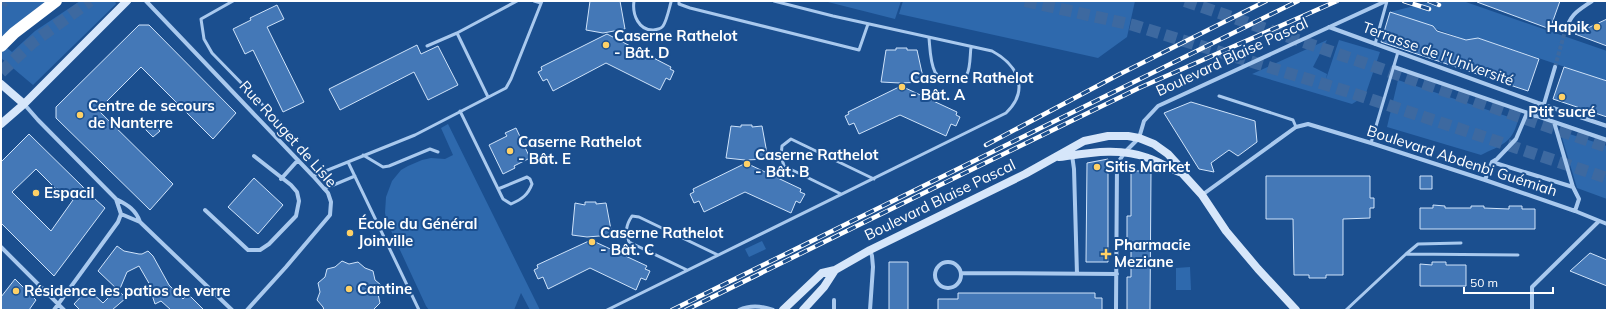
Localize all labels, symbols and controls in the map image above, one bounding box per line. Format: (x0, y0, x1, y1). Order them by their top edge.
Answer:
street label: Boulevard Blaise Pascal (1153, 13, 1311, 100)
street label: Terrasse de l'Université (1360, 17, 1517, 90)
place label: Hapik (1547, 17, 1590, 36)
marker: Hapik (1592, 22, 1602, 32)
place label: Caserne Rathelot - Bât. D (614, 26, 738, 62)
marker: Caserne Rathelot - Bât. D (601, 40, 611, 50)
place label: Caserne Rathelot - Bât. A (910, 68, 1034, 104)
street label: Rue Rouget de Lisle (236, 76, 341, 191)
marker: Caserne Rathelot - Bât. A (897, 82, 907, 92)
marker: Ptit sucré (1557, 92, 1567, 102)
place label: Centre de secours de Nanterre (88, 96, 215, 132)
place label: Ptit sucré (1528, 102, 1596, 121)
marker: Centre de secours de Nanterre (75, 110, 85, 120)
street label: Boulevard Abdenbi Guémiah (1365, 121, 1560, 200)
place label: Caserne Rathelot - Bât. E (518, 132, 642, 168)
place label: Caserne Rathelot - Bât. B (755, 145, 879, 181)
marker: Caserne Rathelot - Bât. E (505, 146, 515, 156)
street label: Boulevard Blaise Pascal (861, 155, 1018, 244)
place label: Sitis Market (1105, 157, 1190, 176)
marker: Caserne Rathelot - Bât. B (742, 159, 752, 169)
marker: Sitis Market (1092, 162, 1102, 172)
place label: Espacil (44, 183, 94, 202)
marker: Espacil (31, 188, 41, 198)
place label: École du Général Joinville (358, 214, 477, 250)
place label: Caserne Rathelot - Bât. C (600, 223, 724, 259)
marker: École du Général Joinville (345, 228, 355, 238)
place label: Pharmacie Meziane (1114, 235, 1191, 271)
marker: Caserne Rathelot - Bât. C (587, 237, 597, 247)
marker: Pharmacie Meziane (1101, 249, 1111, 259)
scale bar (1464, 269, 1553, 295)
text: 50 m (1470, 275, 1498, 290)
place label: Cantine (357, 279, 412, 298)
place label: Résidence les patios de verre (24, 281, 231, 300)
marker: Cantine (344, 284, 354, 294)
marker: Résidence les patios de verre (11, 286, 21, 296)

